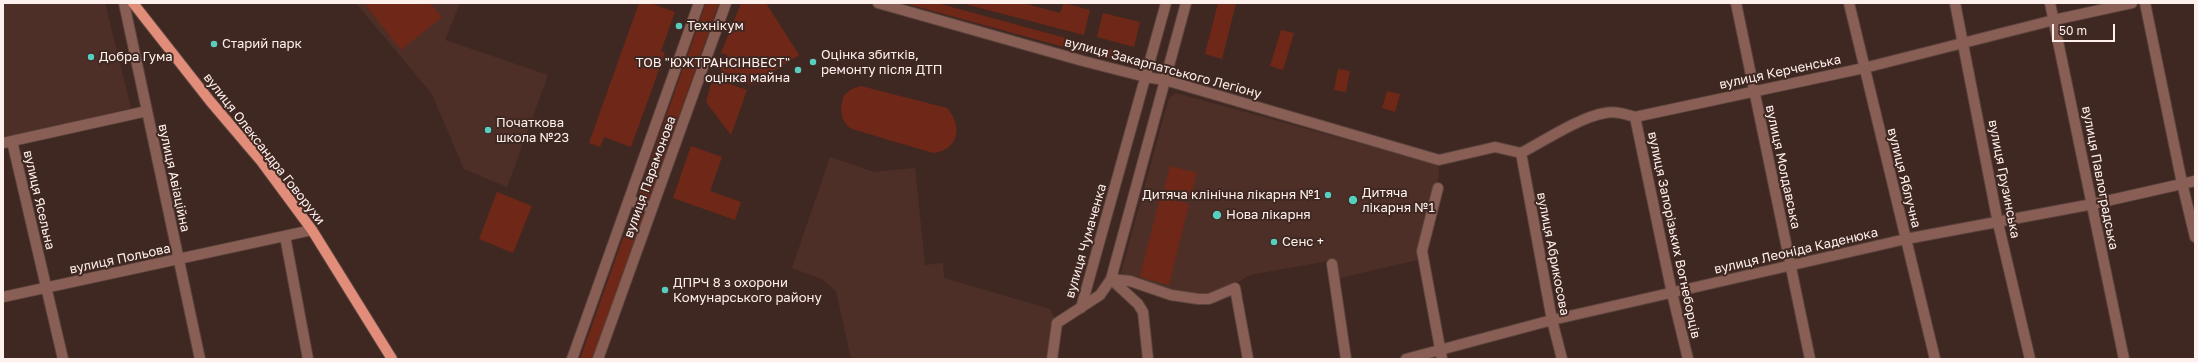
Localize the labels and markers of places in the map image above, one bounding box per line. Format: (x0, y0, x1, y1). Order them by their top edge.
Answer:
place label: Технікум (687, 18, 744, 34)
marker: Технікум (674, 21, 684, 31)
place label: Старий парк (222, 36, 302, 52)
marker: Старий парк (209, 39, 219, 49)
place label: Оцінка збитків, ремонту після ДТП (821, 47, 942, 78)
place label: Добра Гума (99, 49, 173, 65)
marker: Добра Гума (86, 52, 96, 62)
place label: ТОВ "ЮЖТРАНСІНВЕСТ" оцінка майна (635, 55, 790, 86)
marker: Оцінка збитків, ремонту після ДТП (808, 57, 818, 67)
marker: ТОВ "ЮЖТРАНСІНВЕСТ" оцінка майна (793, 65, 803, 75)
place label: Початкова школа №23 (496, 115, 569, 146)
marker: Початкова школа №23 (483, 125, 493, 135)
place label: Дитяча лікарня №1 (1362, 185, 1435, 216)
place label: Дитяча клінічна лікарня №1 (1142, 187, 1320, 203)
marker: Дитяча клінічна лікарня №1 (1323, 190, 1333, 200)
marker: Дитяча лікарня №1 (1347, 194, 1359, 206)
place label: Нова лікарня (1226, 207, 1311, 223)
marker: Нова лікарня (1211, 209, 1223, 221)
place label: Сенс + (1282, 234, 1324, 250)
marker: Сенс + (1269, 237, 1279, 247)
place label: ДПРЧ 8 з охорони Комунарського району (673, 275, 822, 306)
marker: ДПРЧ 8 з охорони Комунарського району (660, 285, 670, 295)

